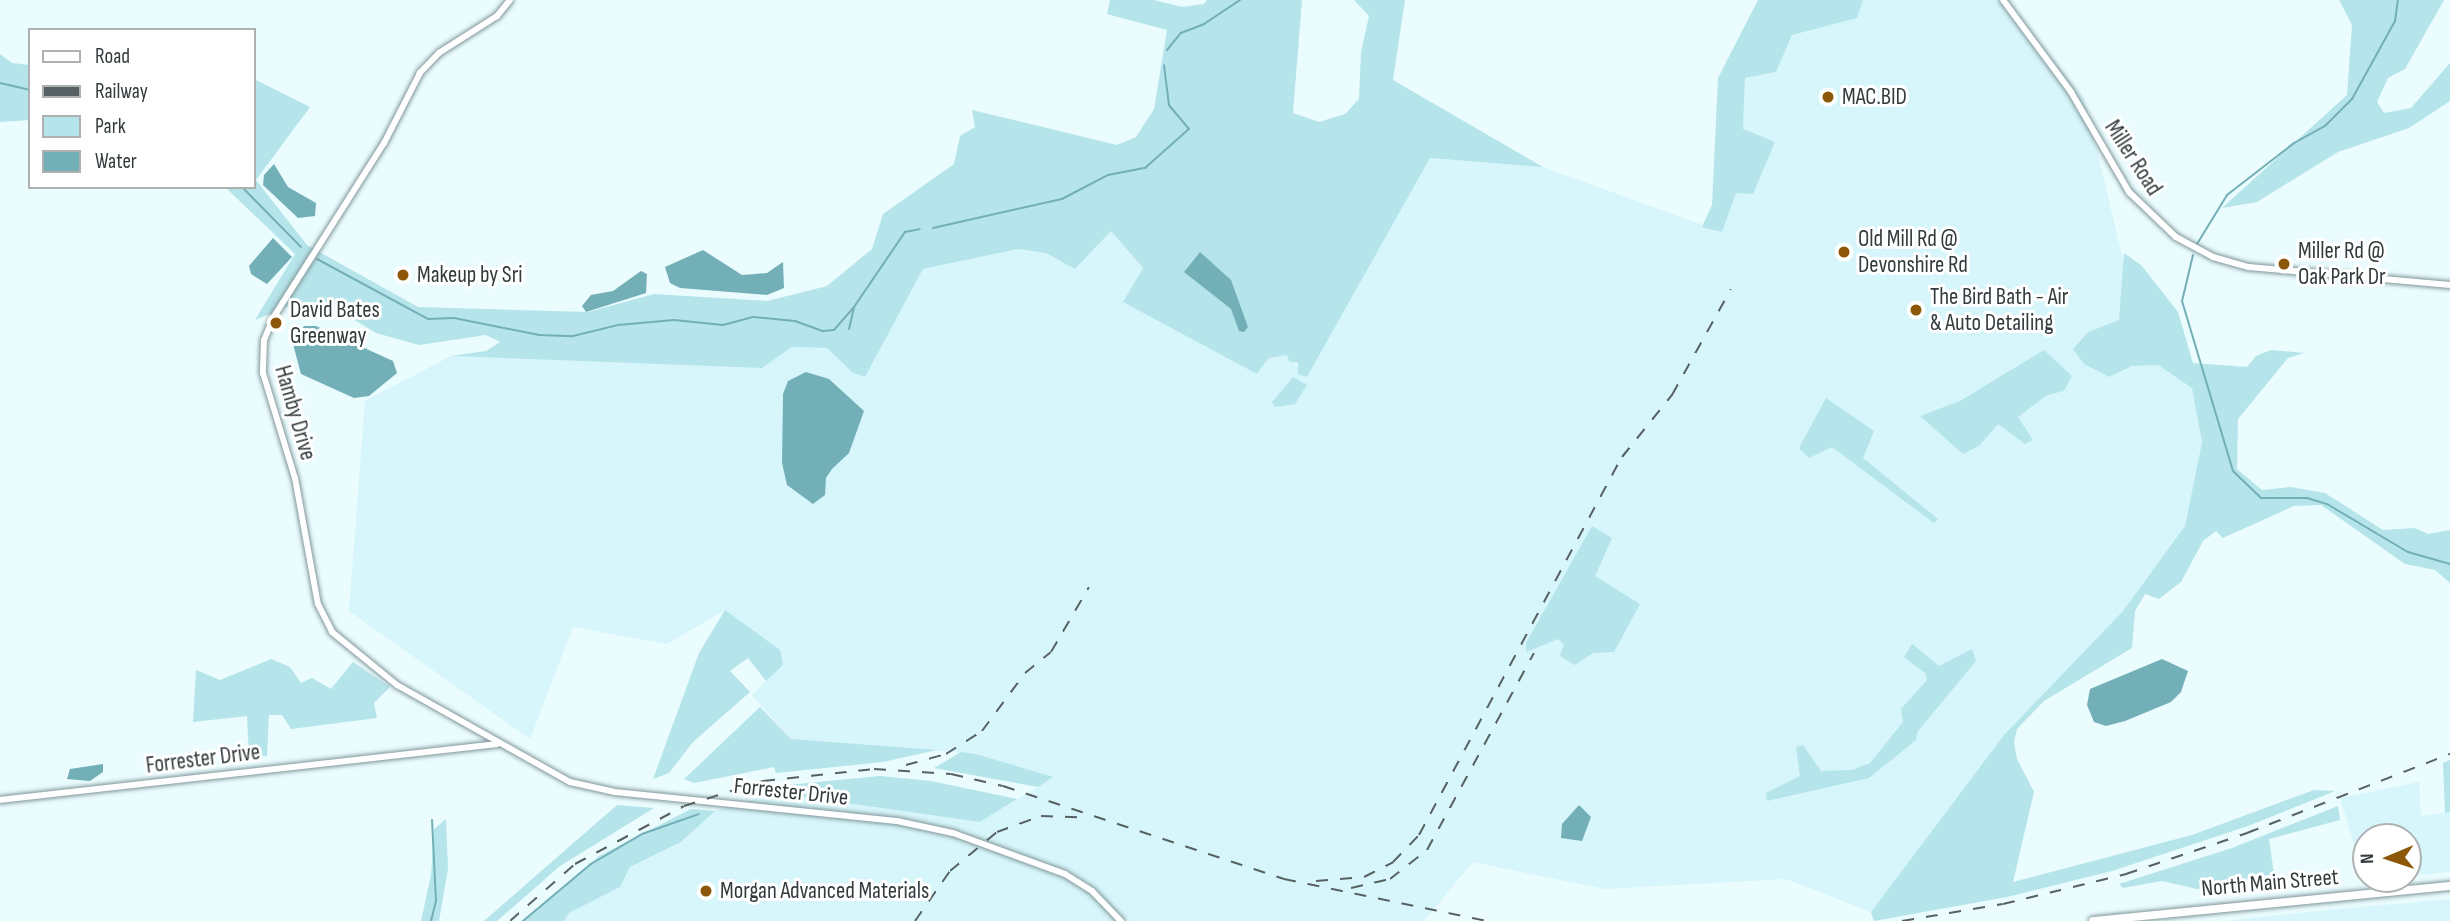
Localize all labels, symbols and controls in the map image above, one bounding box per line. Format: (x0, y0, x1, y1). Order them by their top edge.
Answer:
legend (28, 28, 256, 189)
text: Road (95, 44, 130, 69)
text: Railway (95, 79, 148, 104)
place label: MAC.BID (1842, 83, 1907, 111)
marker: MAC.BID (1820, 89, 1836, 105)
text: Park (95, 114, 126, 139)
street label: Miller Road (2098, 115, 2168, 201)
text: Water (95, 149, 137, 174)
place label: Old Mill Rd @ Devonshire Rd (1858, 225, 1968, 279)
place label: Miller Rd @ Oak Park Dr (2298, 237, 2386, 291)
marker: Old Mill Rd @ Devonshire Rd (1836, 244, 1852, 260)
marker: Miller Rd @ Oak Park Dr (2276, 256, 2292, 272)
place label: Makeup by Sri (417, 261, 523, 289)
marker: Makeup by Sri (395, 267, 411, 283)
place label: The Bird Bath - Air & Auto Detailing (1930, 283, 2068, 337)
place label: David Bates Greenway (290, 296, 380, 350)
marker: The Bird Bath - Air & Auto Detailing (1908, 302, 1924, 318)
marker: David Bates Greenway (268, 315, 284, 331)
street label: Hamby Drive (268, 362, 322, 464)
street label: Forrester Drive (144, 738, 262, 780)
street label: Forrester Drive (732, 772, 850, 812)
north arrow (2352, 823, 2422, 893)
text: N (2356, 853, 2379, 864)
street label: North Main Street (2200, 863, 2340, 903)
place label: Morgan Advanced Materials (720, 877, 929, 905)
marker: Morgan Advanced Materials (698, 883, 714, 899)

